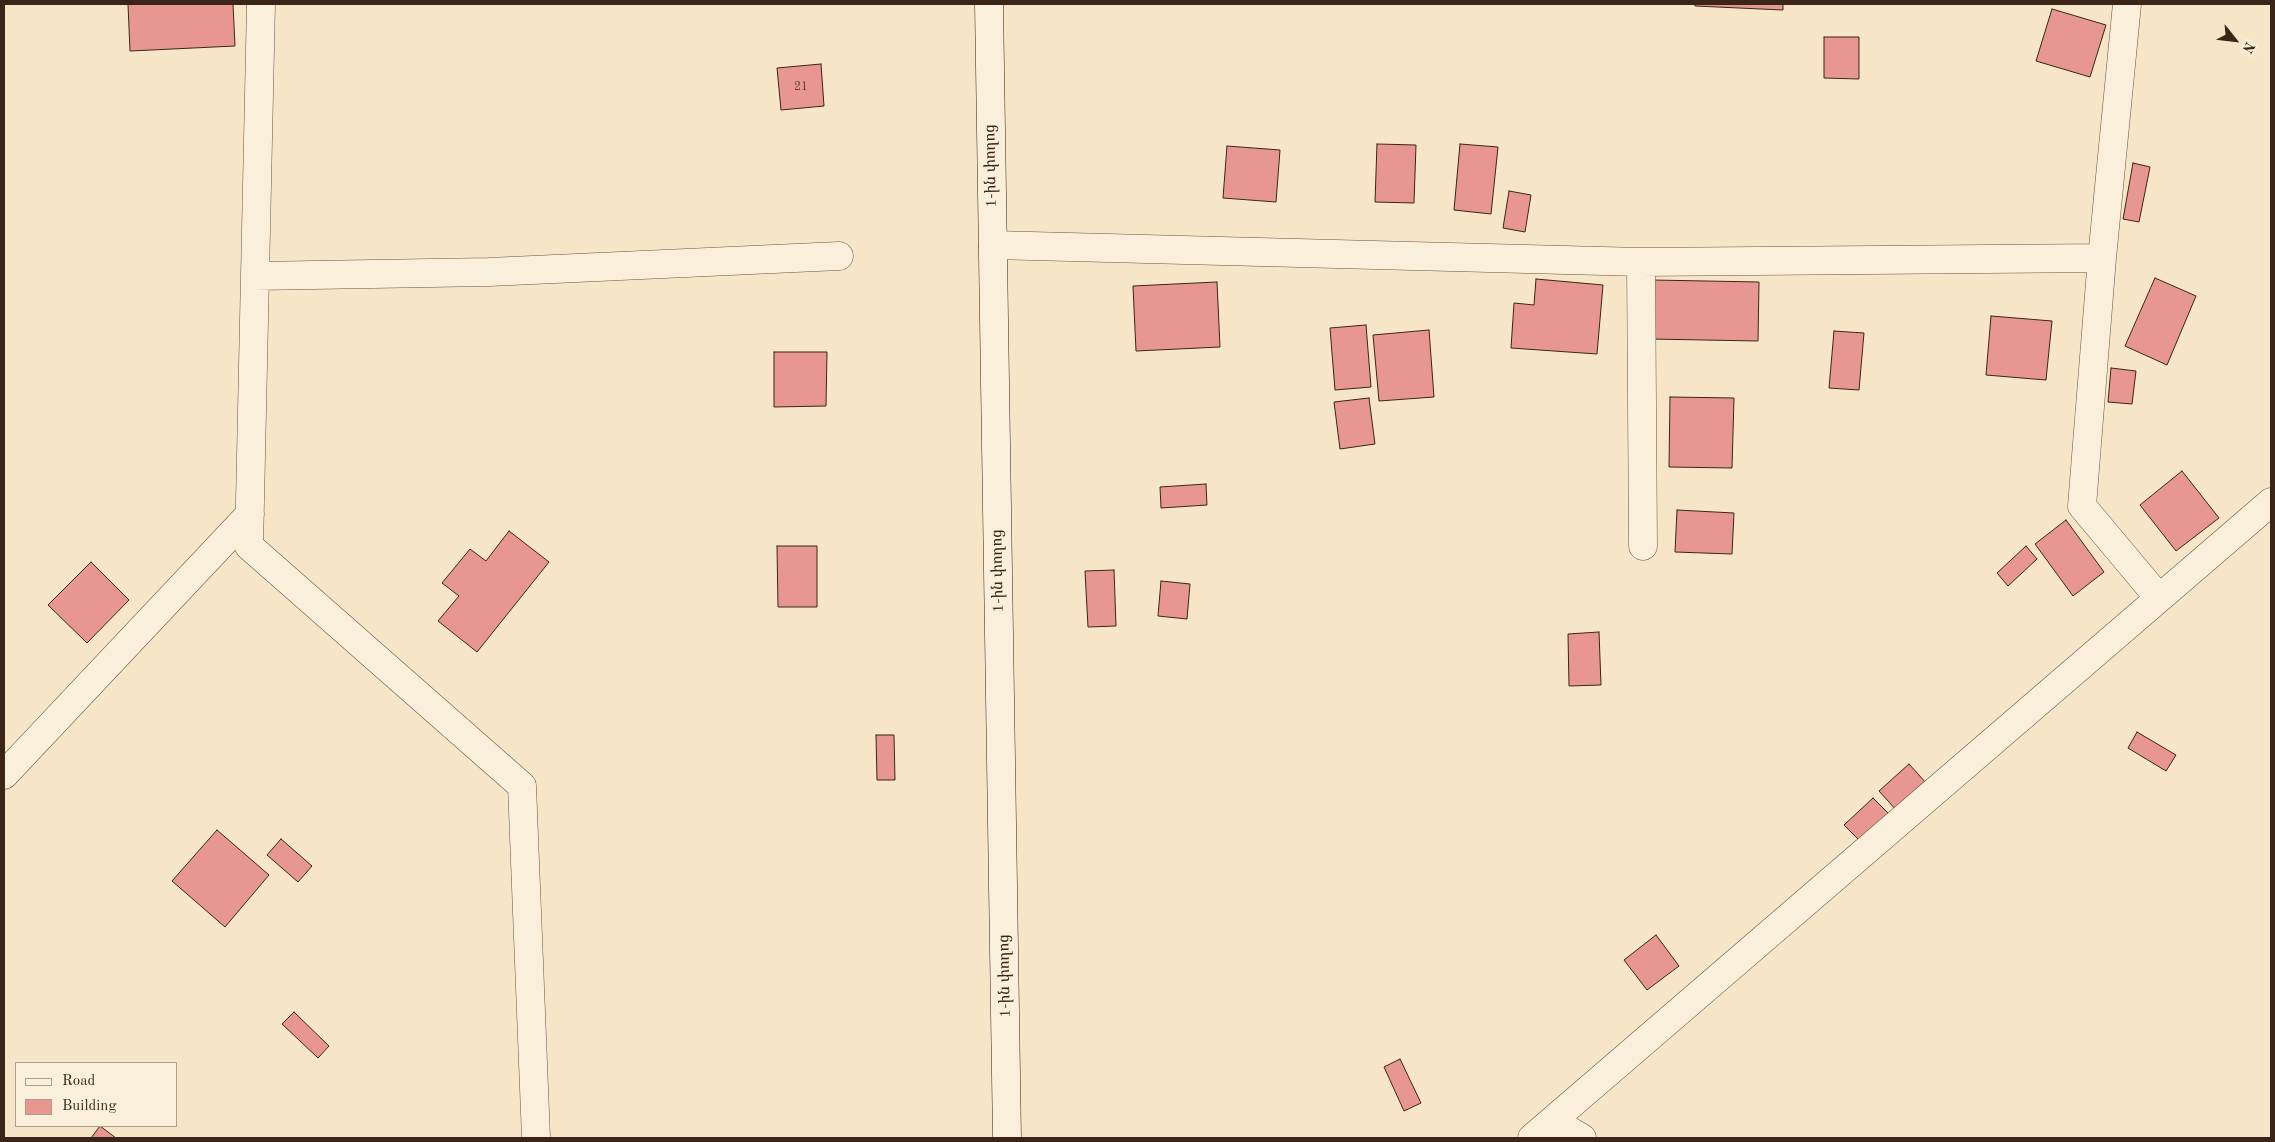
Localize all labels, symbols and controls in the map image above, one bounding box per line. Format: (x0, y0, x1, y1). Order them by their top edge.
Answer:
north arrow (2210, 15, 2260, 65)
text: N (2239, 39, 2257, 55)
house number: 21 (794, 80, 808, 94)
street label: 1-ին փողոց (981, 124, 1001, 208)
street label: 1-ին փողոց (988, 529, 1008, 613)
street label: 1-ին փողոց (995, 934, 1015, 1018)
legend (15, 1062, 178, 1127)
text: Road (62, 1074, 95, 1089)
text: Building (62, 1099, 117, 1114)

